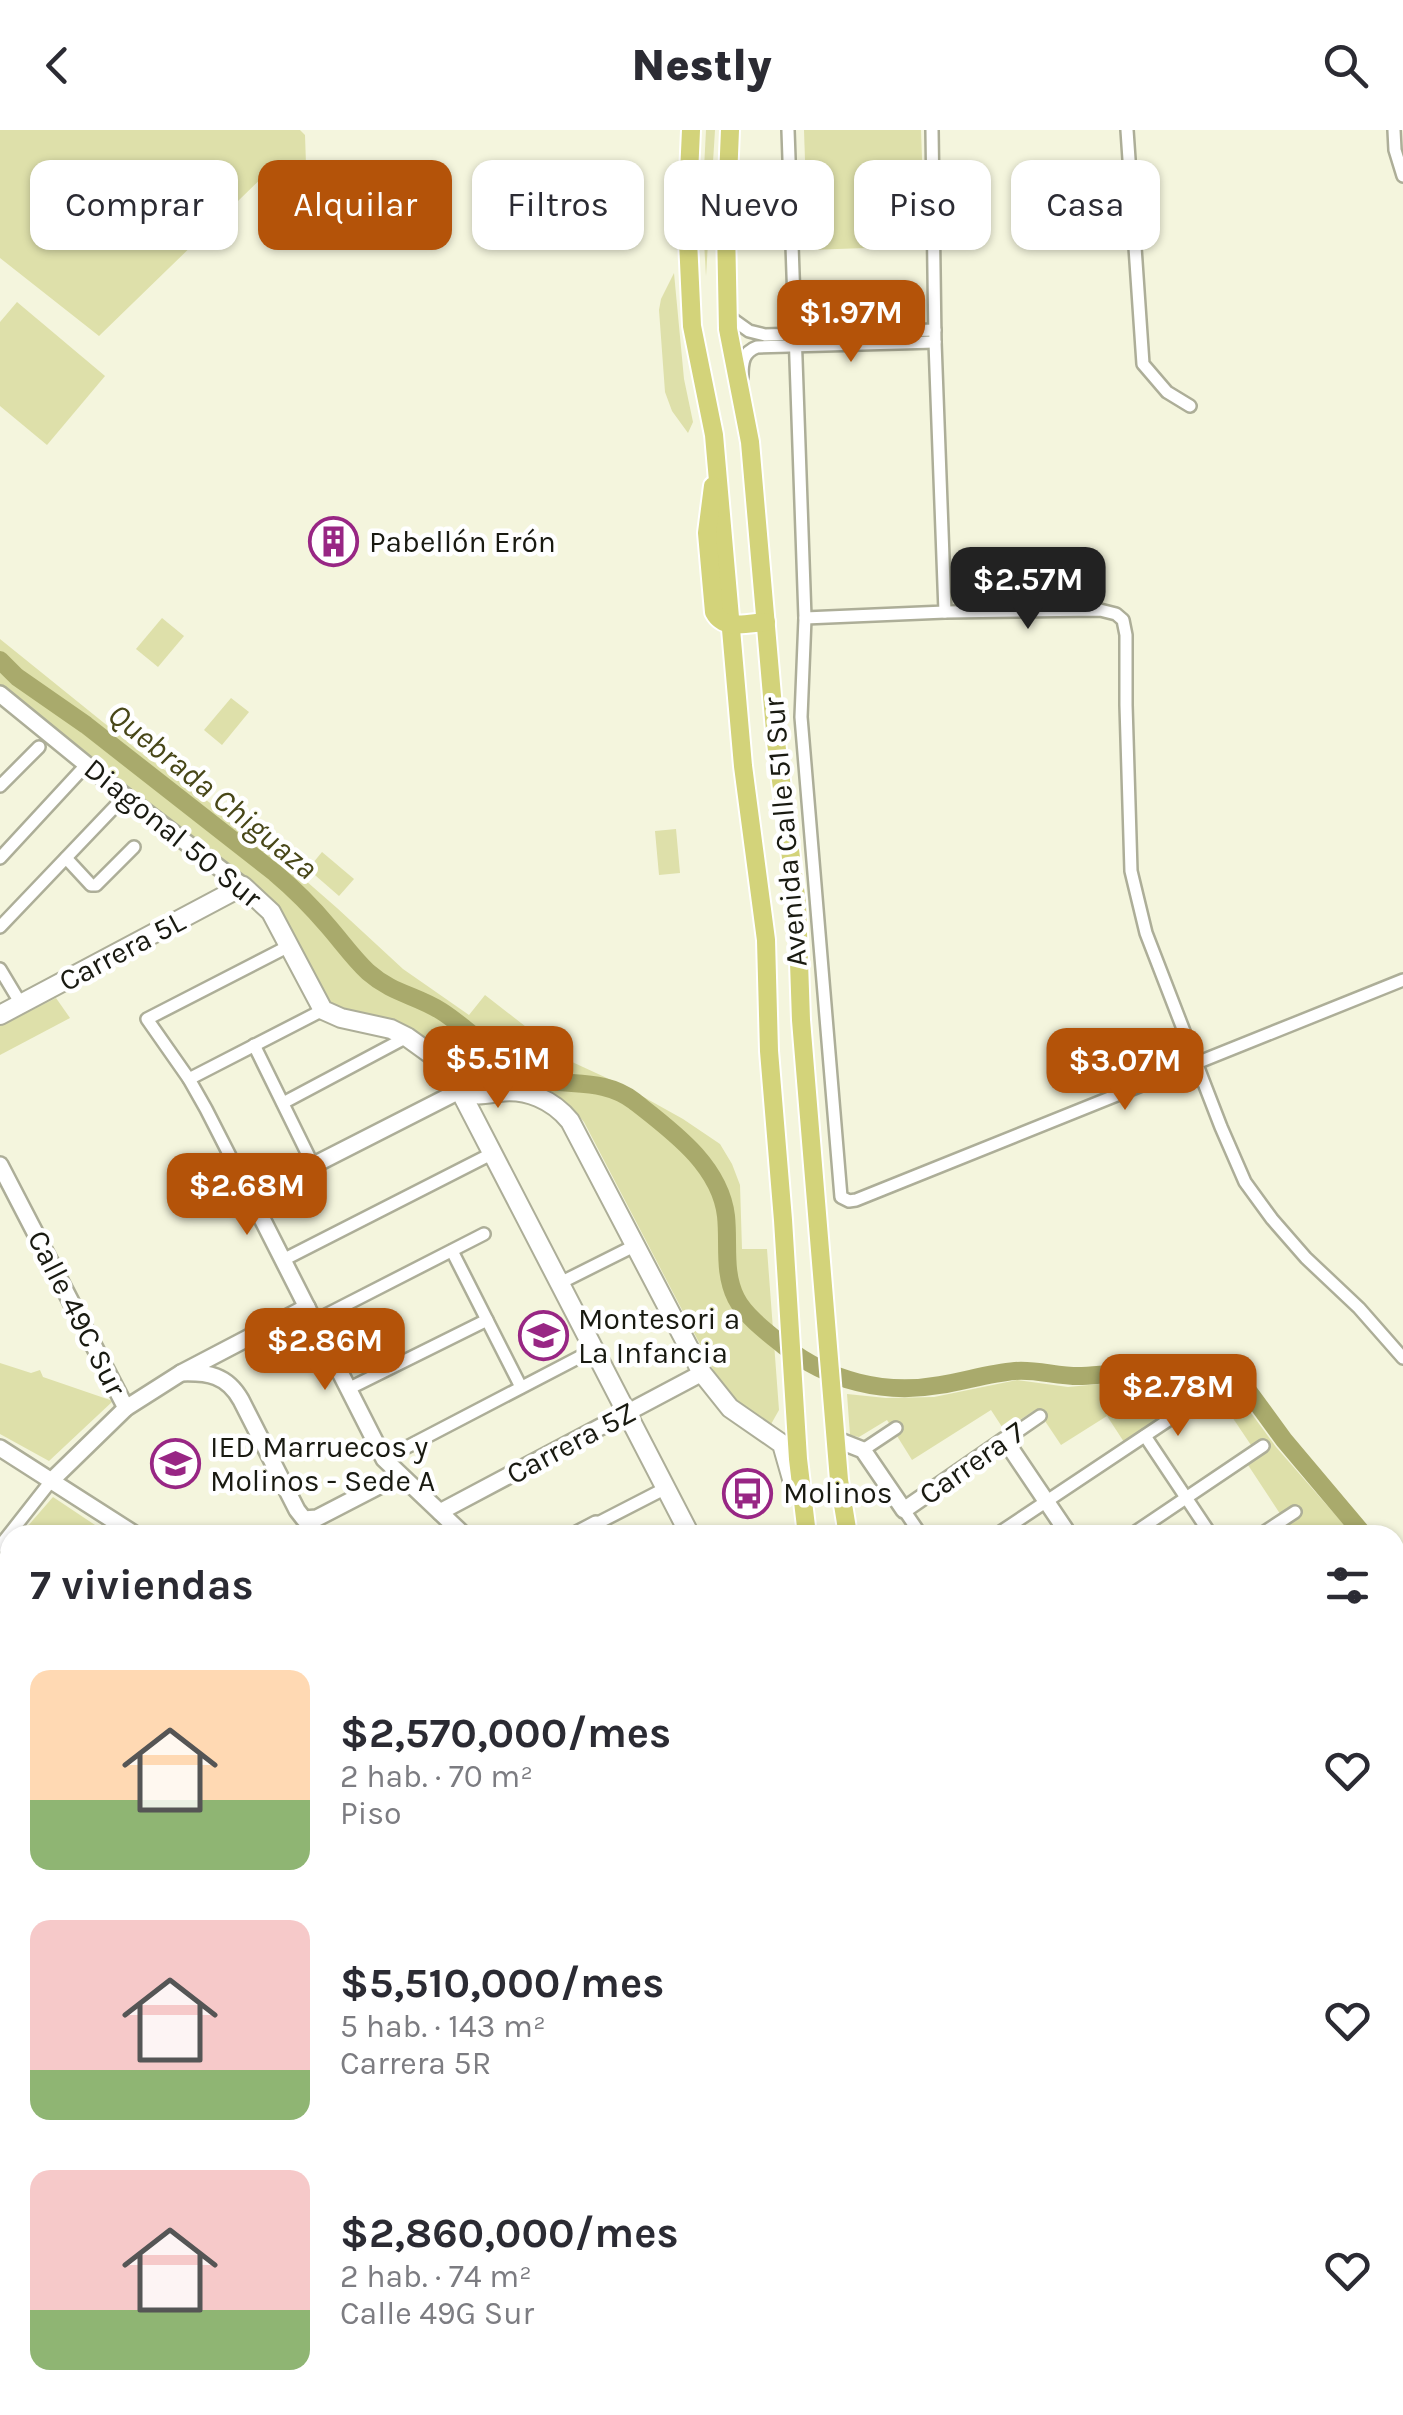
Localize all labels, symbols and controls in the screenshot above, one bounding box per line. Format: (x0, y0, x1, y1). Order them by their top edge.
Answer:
icon: back (30, 38, 85, 93)
icon: search (1318, 38, 1373, 93)
text: Nestly (631, 39, 772, 91)
chip: Comprar (30, 160, 238, 250)
chip: Alquilar (258, 160, 452, 250)
chip: Filtros (472, 160, 644, 250)
chip: Nuevo (664, 160, 834, 250)
chip: Piso (854, 160, 991, 250)
chip: Casa (1011, 160, 1160, 250)
pin: $1.97M (770, 280, 932, 365)
text: $1.97M (799, 294, 903, 331)
building icon: Pabellón Erón (308, 516, 360, 568)
place label: Pabellón Erón (369, 524, 556, 560)
pin: $2.57M (947, 547, 1109, 632)
text: $2.57M (973, 561, 1083, 598)
street label: Avenida Calle 51 Sur (755, 695, 815, 968)
water label: Quebrada Chiguaza (101, 696, 325, 887)
street label: Diagonal 50 Sur (77, 750, 269, 916)
street label: Carrera 5L (53, 903, 191, 999)
pin: $5.51M (417, 1026, 579, 1111)
pin: $3.07M (1044, 1028, 1206, 1113)
text: $5.51M (445, 1040, 551, 1077)
text: $3.07M (1069, 1042, 1181, 1079)
pin: $2.68M (166, 1153, 328, 1238)
text: $2.68M (189, 1167, 305, 1204)
street label: Calle 49C Sur (20, 1224, 134, 1402)
place label: Montesori a La Infancia (578, 1301, 740, 1371)
pin: $2.86M (244, 1308, 406, 1393)
school or university icon: Montesori a La Infancia (517, 1310, 569, 1362)
text: $2.86M (267, 1322, 383, 1359)
pin: $2.78M (1097, 1354, 1259, 1439)
text: $2.78M (1122, 1368, 1234, 1405)
street label: Carrera 5Z (500, 1394, 642, 1492)
street label: Carrera 7 (912, 1414, 1032, 1512)
place label: IED Marruecos y Molinos - Sede A (210, 1429, 435, 1499)
school or university icon: IED Marruecos y Molinos - Sede A (149, 1438, 201, 1490)
bus stop icon: Molinos (722, 1467, 774, 1519)
place label: Molinos (783, 1475, 892, 1511)
icon: filters (1320, 1558, 1375, 1613)
text: 7 viviendas (30, 1560, 254, 1610)
text: $2,570,000/mes (340, 1708, 671, 1758)
icon: home (110, 1710, 230, 1830)
icon: heart (1320, 1743, 1375, 1798)
text: 2 hab. · 70 m² (340, 1758, 533, 1795)
text: Piso (340, 1795, 402, 1832)
text: $5,510,000/mes (340, 1958, 664, 2008)
icon: home (110, 1960, 230, 2080)
icon: heart (1320, 1993, 1375, 2048)
text: 5 hab. · 143 m² (340, 2008, 546, 2045)
text: Carrera 5R (340, 2045, 491, 2082)
text: $2,860,000/mes (340, 2208, 679, 2258)
icon: home (110, 2210, 230, 2330)
icon: heart (1320, 2243, 1375, 2298)
text: 2 hab. · 74 m² (340, 2258, 532, 2295)
text: Calle 49G Sur (340, 2295, 534, 2332)

